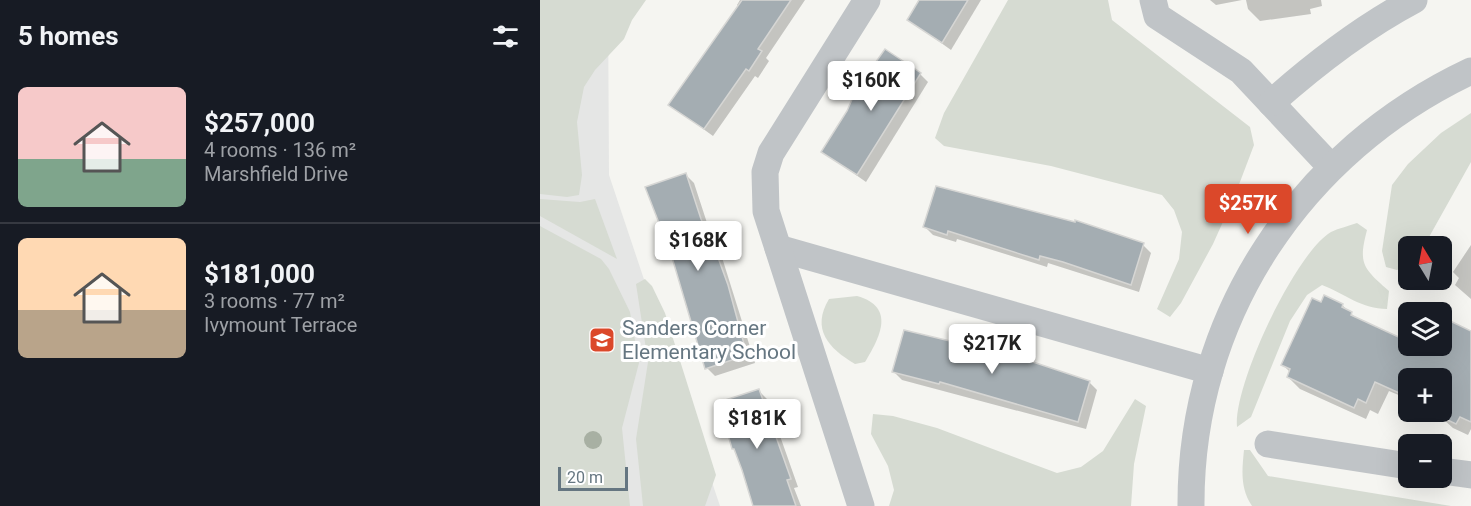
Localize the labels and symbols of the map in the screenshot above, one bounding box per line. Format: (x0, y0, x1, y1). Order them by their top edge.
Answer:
pin: $160K (829, 61, 913, 112)
pin: $257K (1206, 184, 1290, 235)
pin: $168K (656, 221, 740, 272)
north arrow (1398, 236, 1452, 290)
place label: Sanders Corner Elementary School (622, 316, 796, 364)
pin: $217K (950, 324, 1034, 375)
school or university icon: Sanders Corner Elementary School (587, 325, 617, 355)
pin: $181K (715, 399, 799, 450)
scale bar (558, 464, 628, 492)

